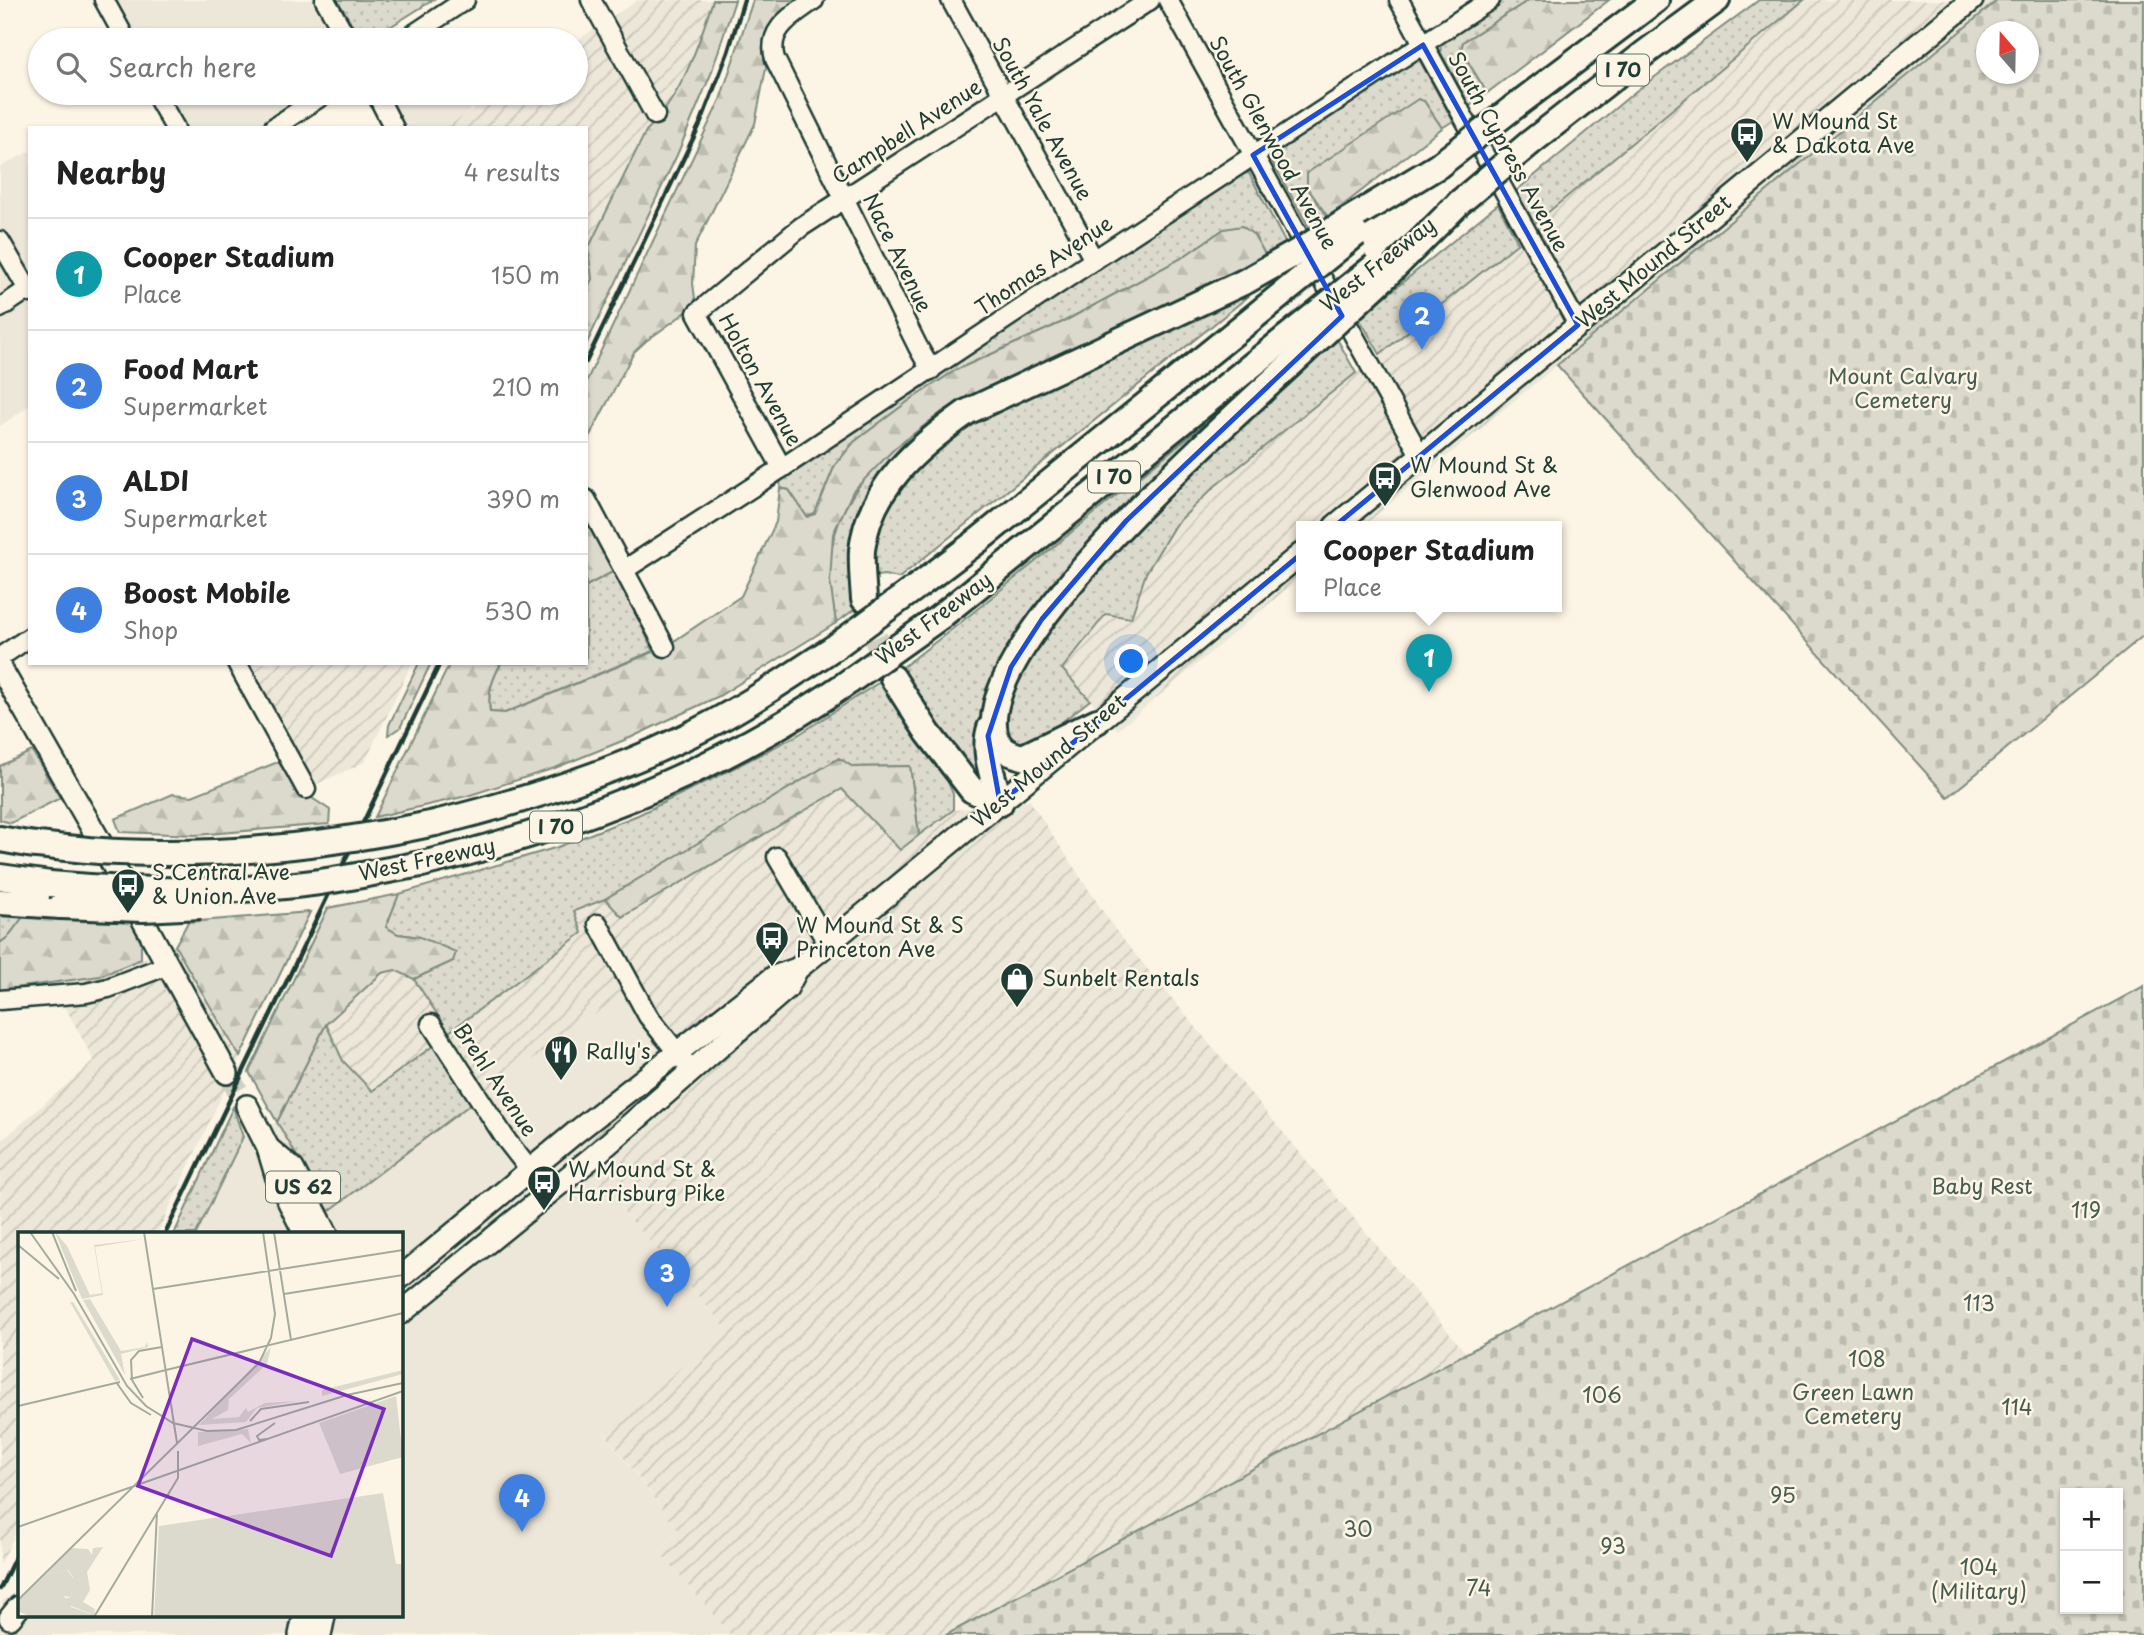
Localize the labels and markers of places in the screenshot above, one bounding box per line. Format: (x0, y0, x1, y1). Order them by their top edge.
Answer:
place label: W Mound St & Dakota Ave (1772, 104, 1915, 160)
bus stop icon: W Mound St & Dakota Ave (1728, 115, 1766, 164)
pin: 2 (1399, 292, 1445, 350)
place label: W Mound St & Glenwood Ave (1410, 448, 1558, 504)
bus stop icon: W Mound St & Glenwood Ave (1366, 459, 1404, 508)
pin: 1 (1406, 634, 1452, 692)
place label: S Central Ave & Union Ave (152, 855, 290, 911)
bus stop icon: S Central Ave & Union Ave (109, 866, 147, 915)
place label: W Mound St & S Princeton Ave (796, 908, 964, 964)
bus stop icon: W Mound St & S Princeton Ave (753, 919, 791, 968)
shop icon: Sunbelt Rentals (998, 960, 1036, 1009)
place label: Sunbelt Rentals (1042, 961, 1199, 993)
restaurant icon: Rally's (542, 1033, 580, 1082)
place label: Rally's (586, 1034, 651, 1066)
place label: W Mound St & Harrisburg Pike (568, 1152, 726, 1208)
bus stop icon: W Mound St & Harrisburg Pike (525, 1163, 563, 1212)
pin: 3 (644, 1249, 690, 1307)
pin: 4 (499, 1474, 545, 1532)

